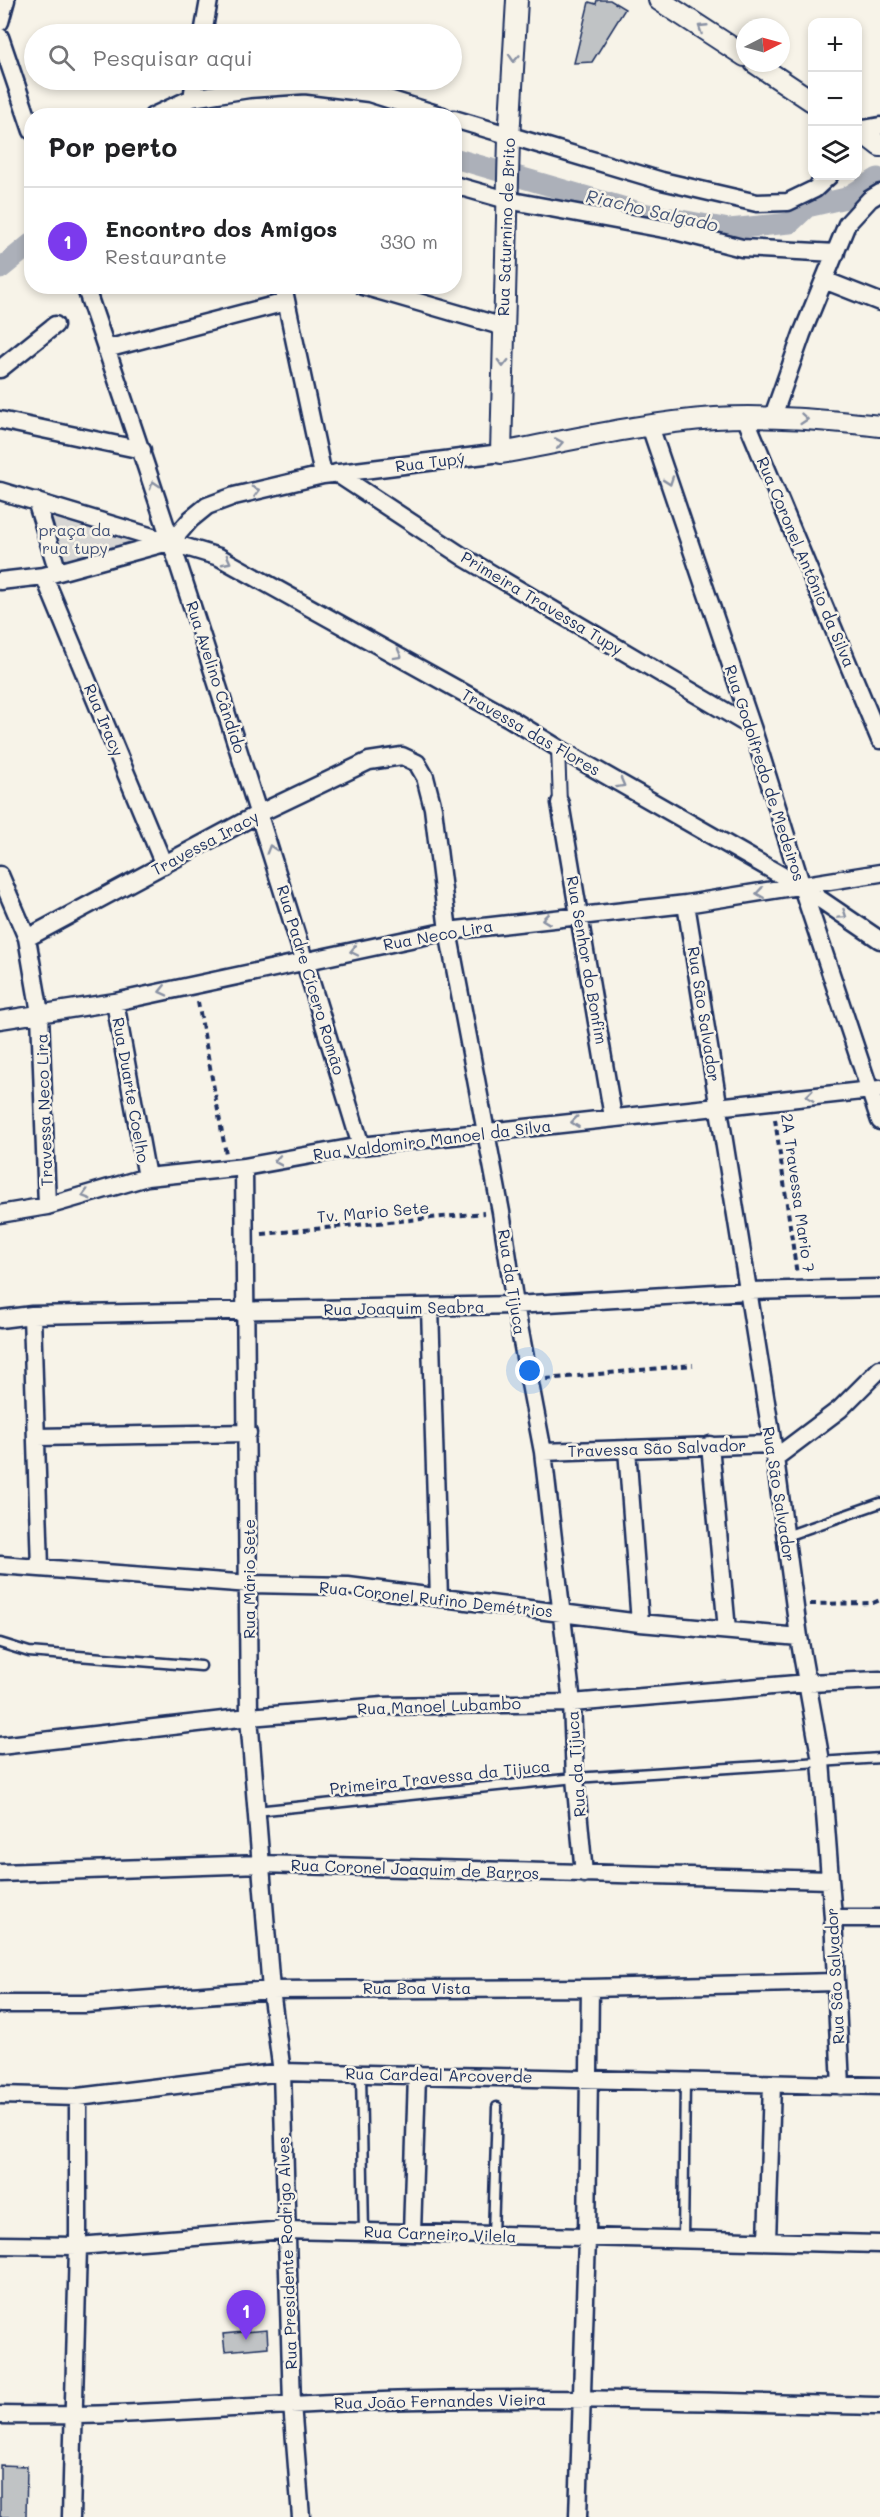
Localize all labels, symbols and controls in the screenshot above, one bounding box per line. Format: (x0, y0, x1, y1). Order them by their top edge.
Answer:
north arrow (736, 18, 790, 72)
map controls (808, 18, 862, 180)
button: + (808, 18, 862, 72)
one-way arrow (698, 23, 708, 35)
search box (24, 24, 462, 90)
icon: search (45, 41, 78, 74)
text: Pesquisar aqui (93, 43, 253, 72)
one-way arrow (507, 54, 520, 63)
button: − (808, 72, 862, 126)
button: layers (808, 126, 862, 180)
text: Por perto (48, 130, 177, 164)
street label: Rua Saturnino de Brito (492, 137, 519, 317)
water label: Riacho Salgado (584, 183, 721, 237)
text: Encontro dos Amigos (105, 214, 337, 243)
text: 1 (63, 228, 72, 254)
text: 330 m (380, 228, 438, 254)
text: Restaurante (105, 243, 227, 269)
one-way arrow (497, 359, 509, 368)
one-way arrow (799, 412, 808, 425)
one-way arrow (553, 437, 563, 450)
street label: Rua Tupý (394, 447, 466, 476)
street label: Rua Coronel Antônio da Silva (752, 453, 860, 670)
one-way arrow (662, 475, 674, 486)
one-way arrow (148, 480, 161, 491)
one-way arrow (250, 486, 260, 499)
park label: praça da rua tupy (39, 519, 111, 558)
street label: Primeira Travessa Tupy (457, 546, 627, 659)
one-way arrow (220, 554, 231, 565)
street label: Rua Avelino Cândido (182, 598, 251, 756)
one-way arrow (391, 648, 402, 659)
street label: Rua Godolfredo de Medeiros (721, 662, 810, 884)
street label: Rua Iracy (80, 680, 129, 759)
street label: Travessa das Flores (458, 683, 605, 780)
one-way arrow (615, 777, 625, 788)
street label: Travessa Iracy (147, 805, 262, 880)
one-way arrow (266, 844, 278, 855)
street label: Rua Senhor do Bonfim (562, 874, 613, 1046)
street label: Rua Padre Cícero Romão (273, 882, 350, 1077)
one-way arrow (756, 887, 765, 899)
one-way arrow (836, 908, 847, 919)
one-way arrow (541, 912, 550, 925)
street label: Rua Neco Lira (381, 915, 494, 954)
one-way arrow (349, 944, 359, 957)
street label: Rua São Salvador (683, 945, 726, 1083)
one-way arrow (158, 983, 168, 996)
street label: Rua Duarte Coelho (108, 1016, 155, 1164)
street label: Travessa Neco Lira (30, 1033, 57, 1187)
one-way arrow (806, 1089, 815, 1101)
street label: 2A Travessa Mario 7 (777, 1112, 820, 1274)
street label: Rua Valdomiro Manoel da Silva (312, 1114, 552, 1165)
one-way arrow (570, 1116, 580, 1128)
one-way arrow (273, 1154, 283, 1167)
one-way arrow (81, 1188, 92, 1200)
street label: Tv. Mario Sete (316, 1196, 430, 1227)
street label: Rua da Tijuca (494, 1228, 531, 1336)
street label: Rua Joaquim Seabra (323, 1296, 485, 1319)
your location (515, 1356, 544, 1385)
street label: Rua São Salvador (758, 1425, 801, 1563)
street label: Travessa São Salvador (567, 1434, 747, 1461)
street label: Rua Mário Sete (238, 1519, 259, 1639)
street label: Rua Coronel Rufino Demétrios (318, 1576, 554, 1621)
street label: Rua Manoel Lubambo (357, 1692, 521, 1719)
street label: Rua da Tijuca (561, 1710, 590, 1818)
street label: Primeira Travessa da Tijuca (329, 1754, 551, 1799)
street label: Rua Coronel Joaquim de Barros (290, 1854, 540, 1883)
street label: Rua São Salvador (820, 1907, 849, 2045)
street label: Rua Boa Vista (363, 1977, 471, 1998)
street label: Rua Cardeal Arcoverde (345, 2062, 533, 2087)
street label: Rua Presidente Rodrigo Alves (272, 2136, 301, 2370)
street label: Rua Carneiro Vilela (363, 2220, 517, 2247)
pin: 1 (226, 2290, 266, 2340)
street label: Rua João Fernandes Vieira (334, 2388, 546, 2413)

